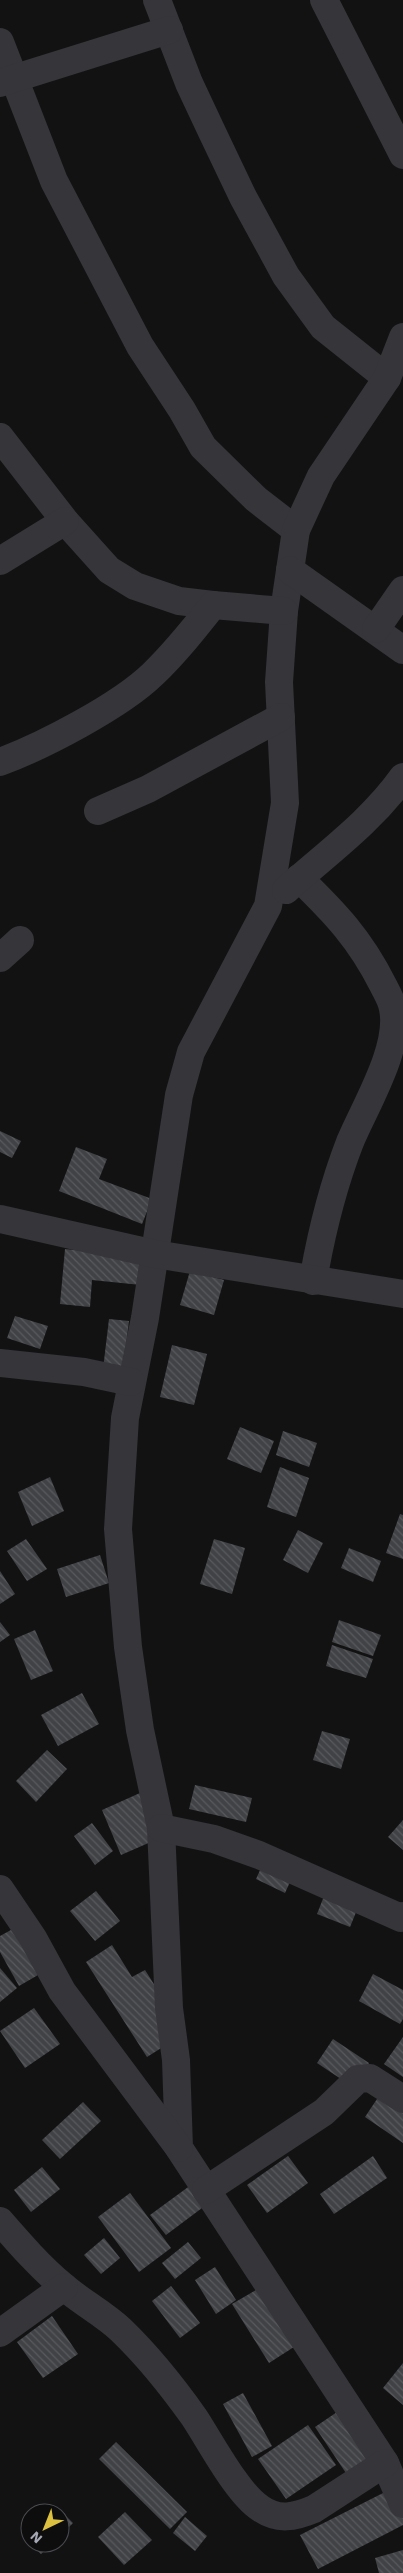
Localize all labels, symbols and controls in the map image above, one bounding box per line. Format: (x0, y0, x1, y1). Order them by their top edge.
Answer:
north arrow (20, 2503, 70, 2553)
text: N (27, 2528, 45, 2547)

